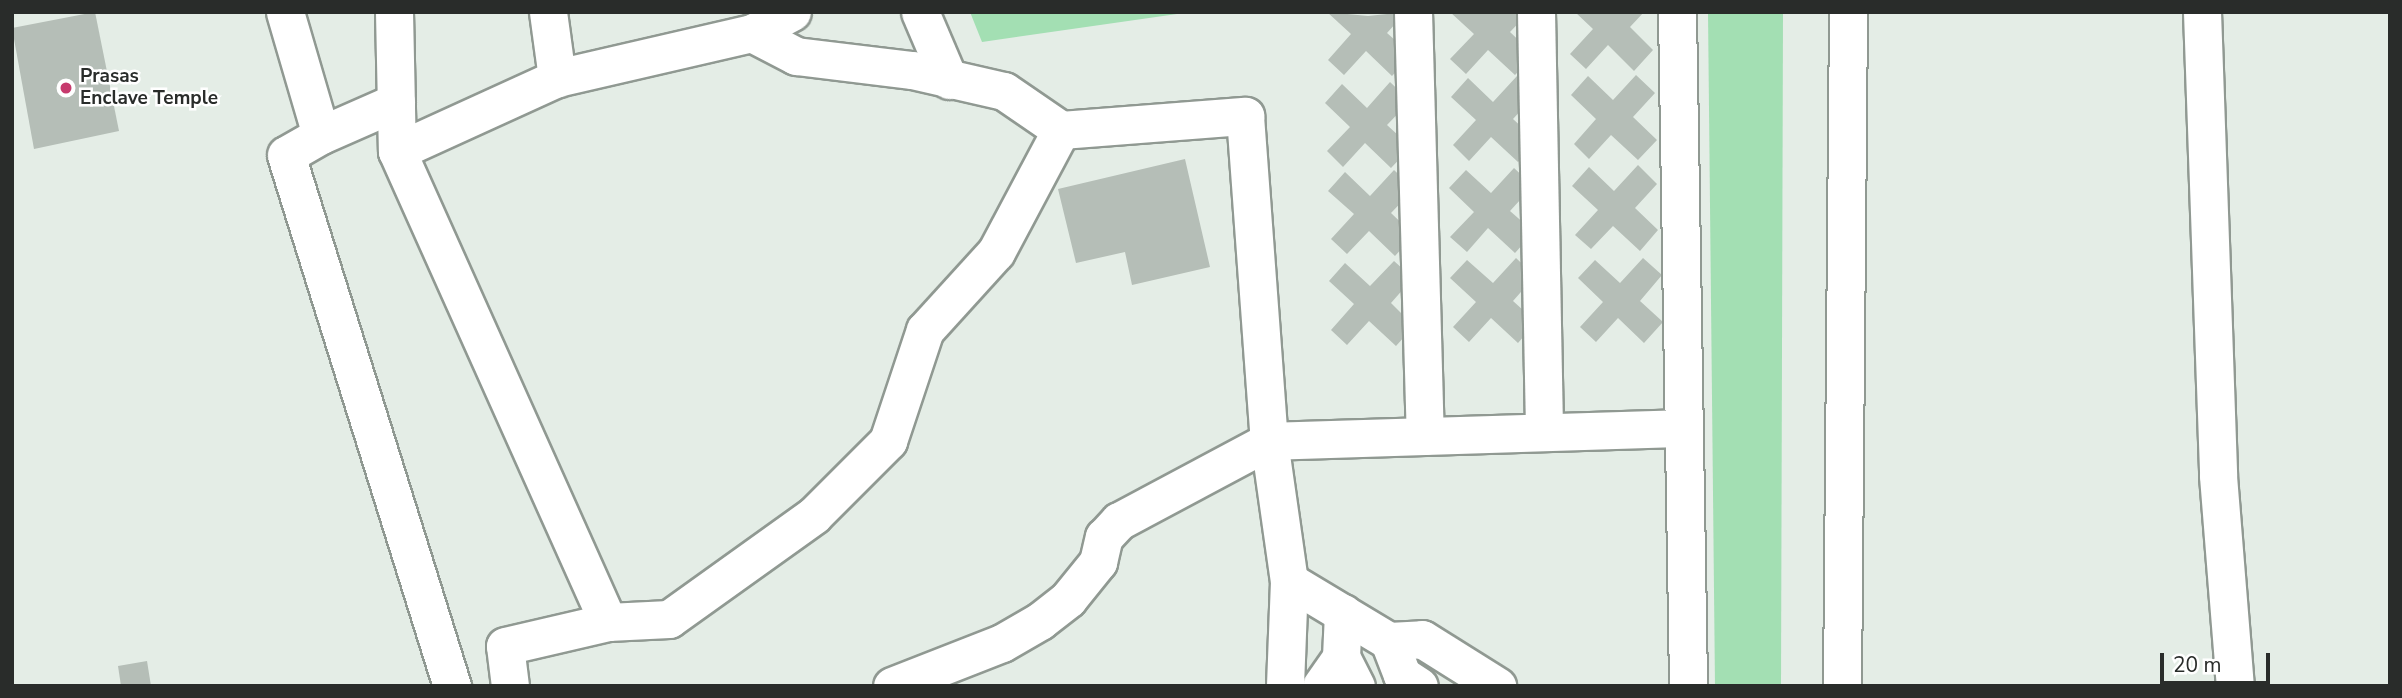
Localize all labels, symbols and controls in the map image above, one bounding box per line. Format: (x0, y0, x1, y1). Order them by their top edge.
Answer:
place label: Prasas Enclave Temple (80, 66, 218, 110)
marker: Prasas Enclave Temple (58, 80, 74, 96)
scale bar (2164, 638, 2274, 682)
text: 20 m (2173, 651, 2222, 679)

